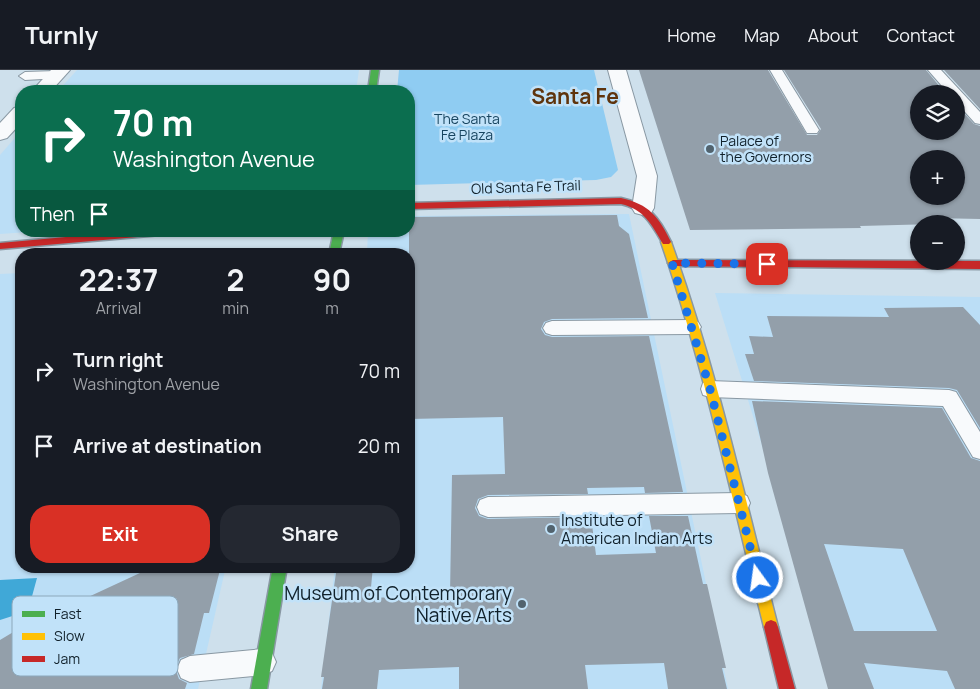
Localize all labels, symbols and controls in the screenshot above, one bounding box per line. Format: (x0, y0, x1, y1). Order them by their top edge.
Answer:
text: Turnly (25, 18, 98, 51)
text: Home (667, 23, 716, 47)
text: Map (744, 23, 780, 47)
text: About (808, 23, 858, 47)
text: Contact (886, 23, 955, 47)
district label: Santa Fe (531, 82, 619, 110)
map controls (910, 85, 965, 270)
button: layers (910, 85, 965, 140)
text: 70 m (113, 99, 193, 147)
icon: right (30, 105, 95, 170)
park label: The Santa Fe Plaza (434, 109, 500, 144)
place label: Palace of the Governors (720, 131, 812, 166)
marker: Palace of the Governors (704, 143, 716, 155)
text: Washington Avenue (113, 144, 315, 174)
button: + (910, 150, 965, 205)
street label: Old Santa Fe Trail (471, 175, 581, 198)
icon: arrive (85, 200, 113, 228)
text: Then (30, 201, 75, 227)
button: − (910, 215, 965, 270)
pin (746, 243, 788, 285)
icon: arrive (753, 250, 781, 278)
text: 22:37 (79, 259, 158, 300)
text: 2 (227, 259, 244, 300)
text: 90 (313, 259, 351, 300)
text: Arrival (96, 297, 141, 319)
text: min (222, 297, 249, 319)
text: m (325, 297, 339, 319)
text: Turn right (73, 347, 163, 373)
icon: right (30, 357, 58, 385)
text: 70 m (359, 358, 400, 384)
text: Washington Avenue (73, 373, 220, 395)
icon: arrive (30, 432, 58, 460)
text: Arrive at destination (73, 433, 262, 459)
text: 20 m (358, 433, 400, 459)
button: Exit (30, 505, 210, 563)
button: Share (220, 505, 400, 563)
place label: Institute of American Indian Arts (561, 509, 713, 549)
marker: Institute of American Indian Arts (545, 523, 557, 535)
position arrow (731, 551, 783, 603)
place label: Museum of Contemporary Native Arts (284, 580, 512, 628)
legend (12, 596, 178, 676)
marker: Museum of Contemporary Native Arts (516, 598, 528, 610)
text: Fast (54, 604, 82, 623)
text: Slow (54, 626, 85, 645)
text: Jam (54, 649, 80, 668)

